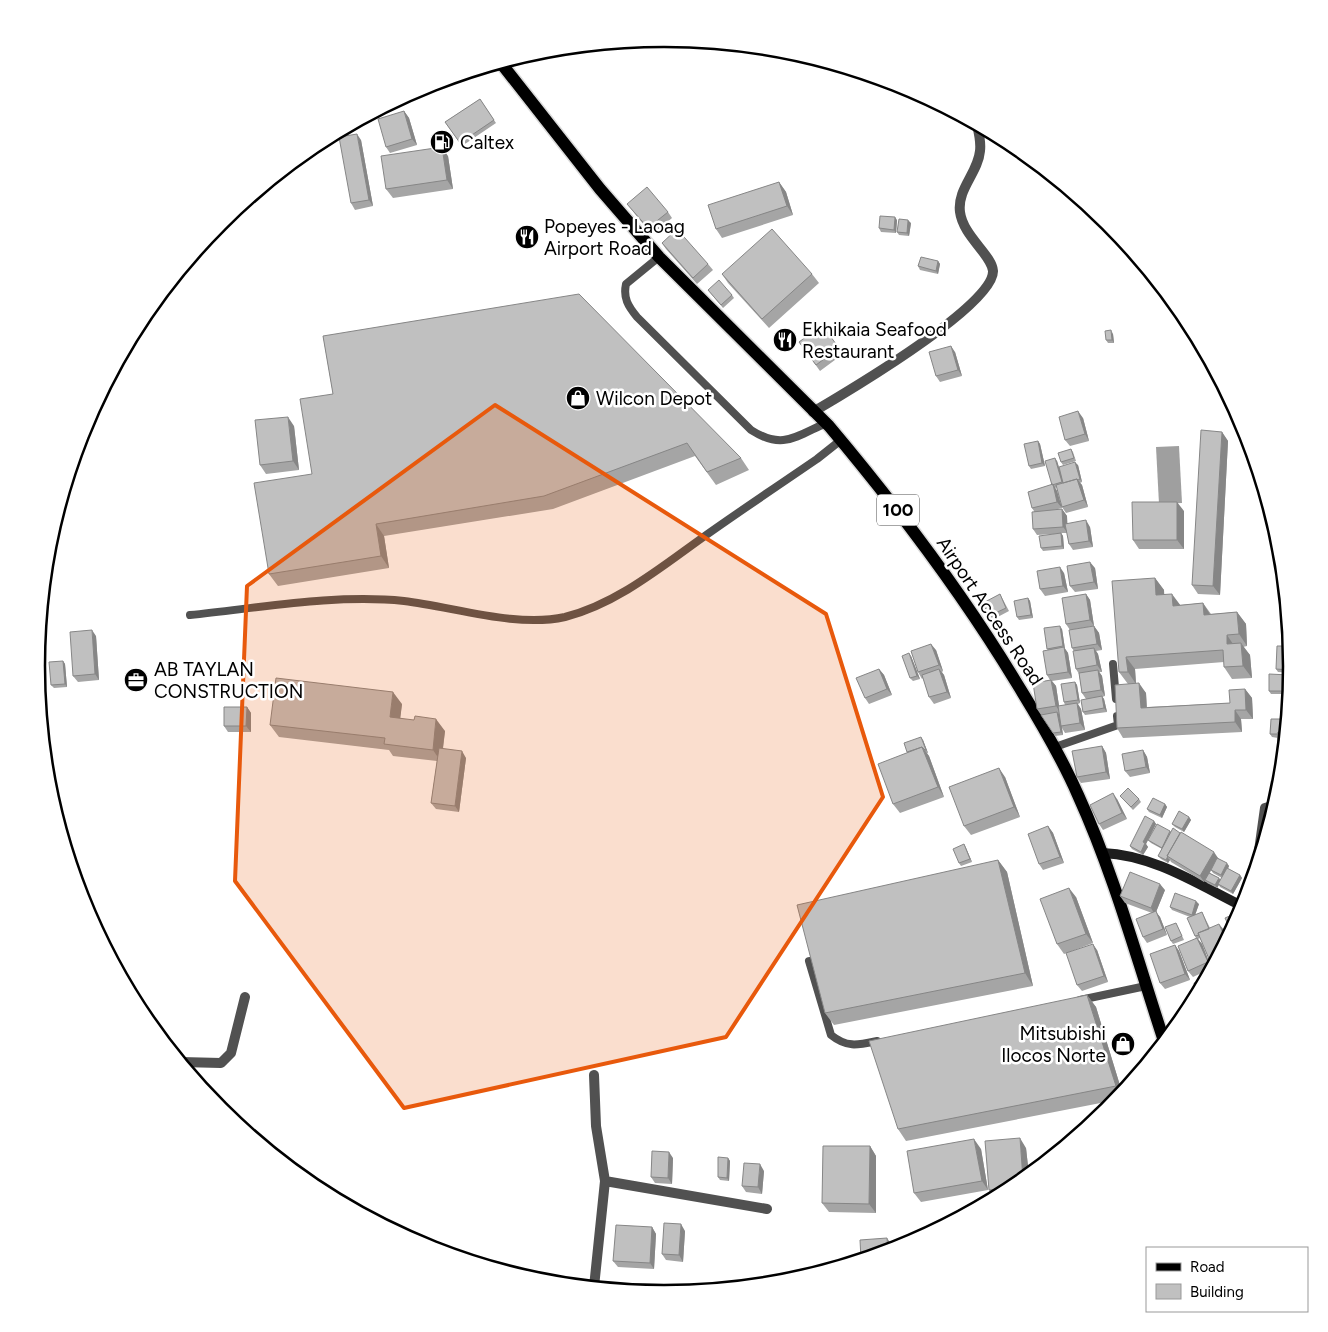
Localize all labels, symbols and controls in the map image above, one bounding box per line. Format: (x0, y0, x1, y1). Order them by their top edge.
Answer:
fuel station icon: Caltex (429, 129, 455, 155)
place label: Caltex (460, 131, 514, 154)
place label: Popeyes - Laoag Airport Road (544, 215, 685, 260)
restaurant icon: Popeyes - Laoag Airport Road (514, 224, 540, 250)
place label: Ekhikaia Seafood Restaurant (802, 318, 947, 363)
restaurant icon: Ekhikaia Seafood Restaurant (772, 327, 798, 353)
shop icon: Wilcon Depot (565, 385, 591, 411)
place label: Wilcon Depot (596, 387, 712, 410)
road number: 100 (877, 494, 919, 526)
street label: Airport Access Road (932, 532, 1048, 690)
place label: AB TAYLAN CONSTRUCTION (154, 658, 303, 703)
office icon: AB TAYLAN CONSTRUCTION (123, 667, 149, 693)
place label: Mitsubishi Ilocos Norte (1001, 1022, 1106, 1067)
shop icon: Mitsubishi Ilocos Norte (1110, 1031, 1136, 1057)
legend (1146, 1247, 1308, 1312)
text: Road (1190, 1258, 1225, 1276)
text: Building (1190, 1283, 1244, 1301)

